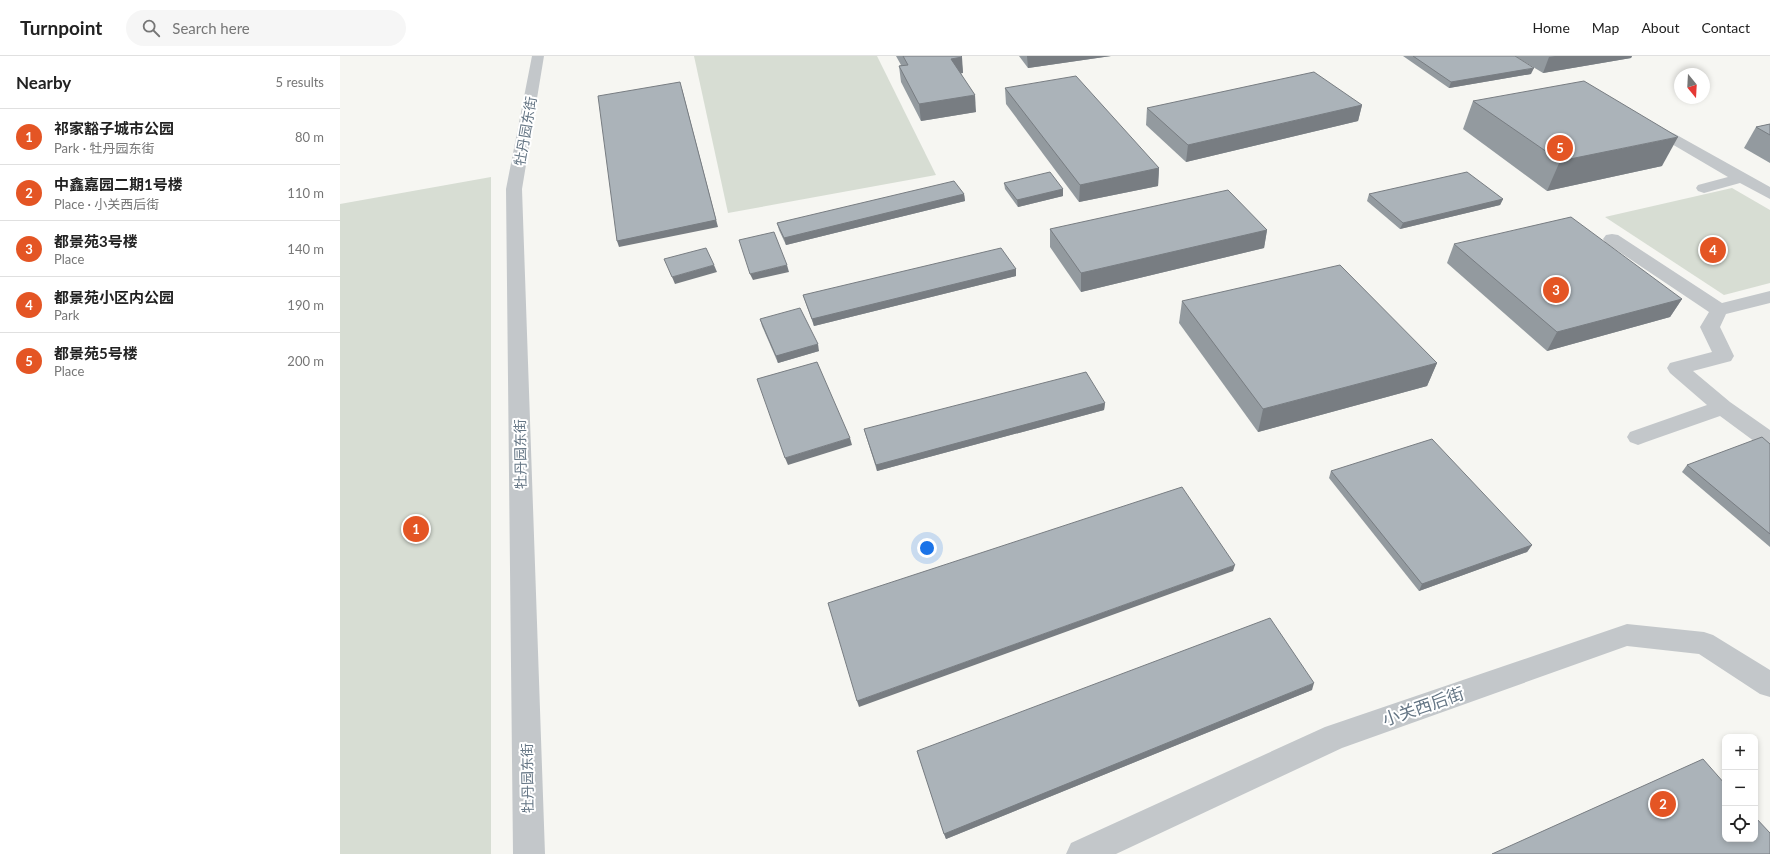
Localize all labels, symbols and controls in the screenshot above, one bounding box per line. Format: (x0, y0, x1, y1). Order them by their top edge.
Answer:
search box (126, 10, 406, 46)
text: Turnpoint (20, 16, 102, 39)
icon: search (140, 17, 162, 39)
text: Search here (172, 19, 250, 37)
text: Home (1532, 19, 1570, 36)
text: Map (1592, 19, 1619, 36)
text: About (1641, 19, 1679, 36)
text: Contact (1701, 19, 1750, 36)
north arrow (1674, 68, 1710, 104)
text: Nearby (16, 72, 71, 93)
text: 5 results (276, 74, 324, 90)
street label: 牡丹园东街 (511, 95, 539, 167)
text: 祁家豁子城市公园 (54, 119, 174, 137)
text: 1 (25, 129, 33, 145)
text: 80 m (295, 129, 324, 145)
pin: 5 (1547, 133, 1573, 163)
text: Park · 牡丹园东街 (54, 140, 154, 156)
text: 中鑫嘉园二期1号楼 (54, 175, 183, 193)
text: 2 (25, 185, 33, 201)
text: 110 m (287, 185, 324, 201)
text: Place · 小关西后街 (54, 196, 159, 212)
text: 都景苑3号楼 (54, 232, 138, 250)
pin: 4 (1700, 235, 1726, 265)
text: 3 (25, 241, 33, 257)
text: 140 m (287, 241, 324, 257)
text: Place (54, 251, 84, 267)
pin: 3 (1543, 275, 1569, 305)
text: 都景苑小区内公园 (54, 288, 174, 306)
text: 4 (25, 297, 33, 313)
text: 190 m (287, 297, 324, 313)
text: Park (54, 307, 79, 323)
text: 都景苑5号楼 (54, 344, 138, 362)
text: 5 (25, 353, 33, 369)
text: 200 m (287, 353, 324, 369)
text: Place (54, 363, 84, 379)
street label: 牡丹园东街 (511, 419, 529, 489)
pin: 1 (403, 514, 429, 544)
your location (917, 538, 937, 558)
street label: 小关西后街 (1379, 682, 1467, 730)
map controls (1722, 734, 1758, 842)
button: + (1722, 734, 1758, 770)
street label: 牡丹园东街 (518, 743, 536, 813)
button: − (1722, 770, 1758, 806)
pin: 2 (1650, 789, 1676, 819)
button: locate (1722, 806, 1758, 842)

